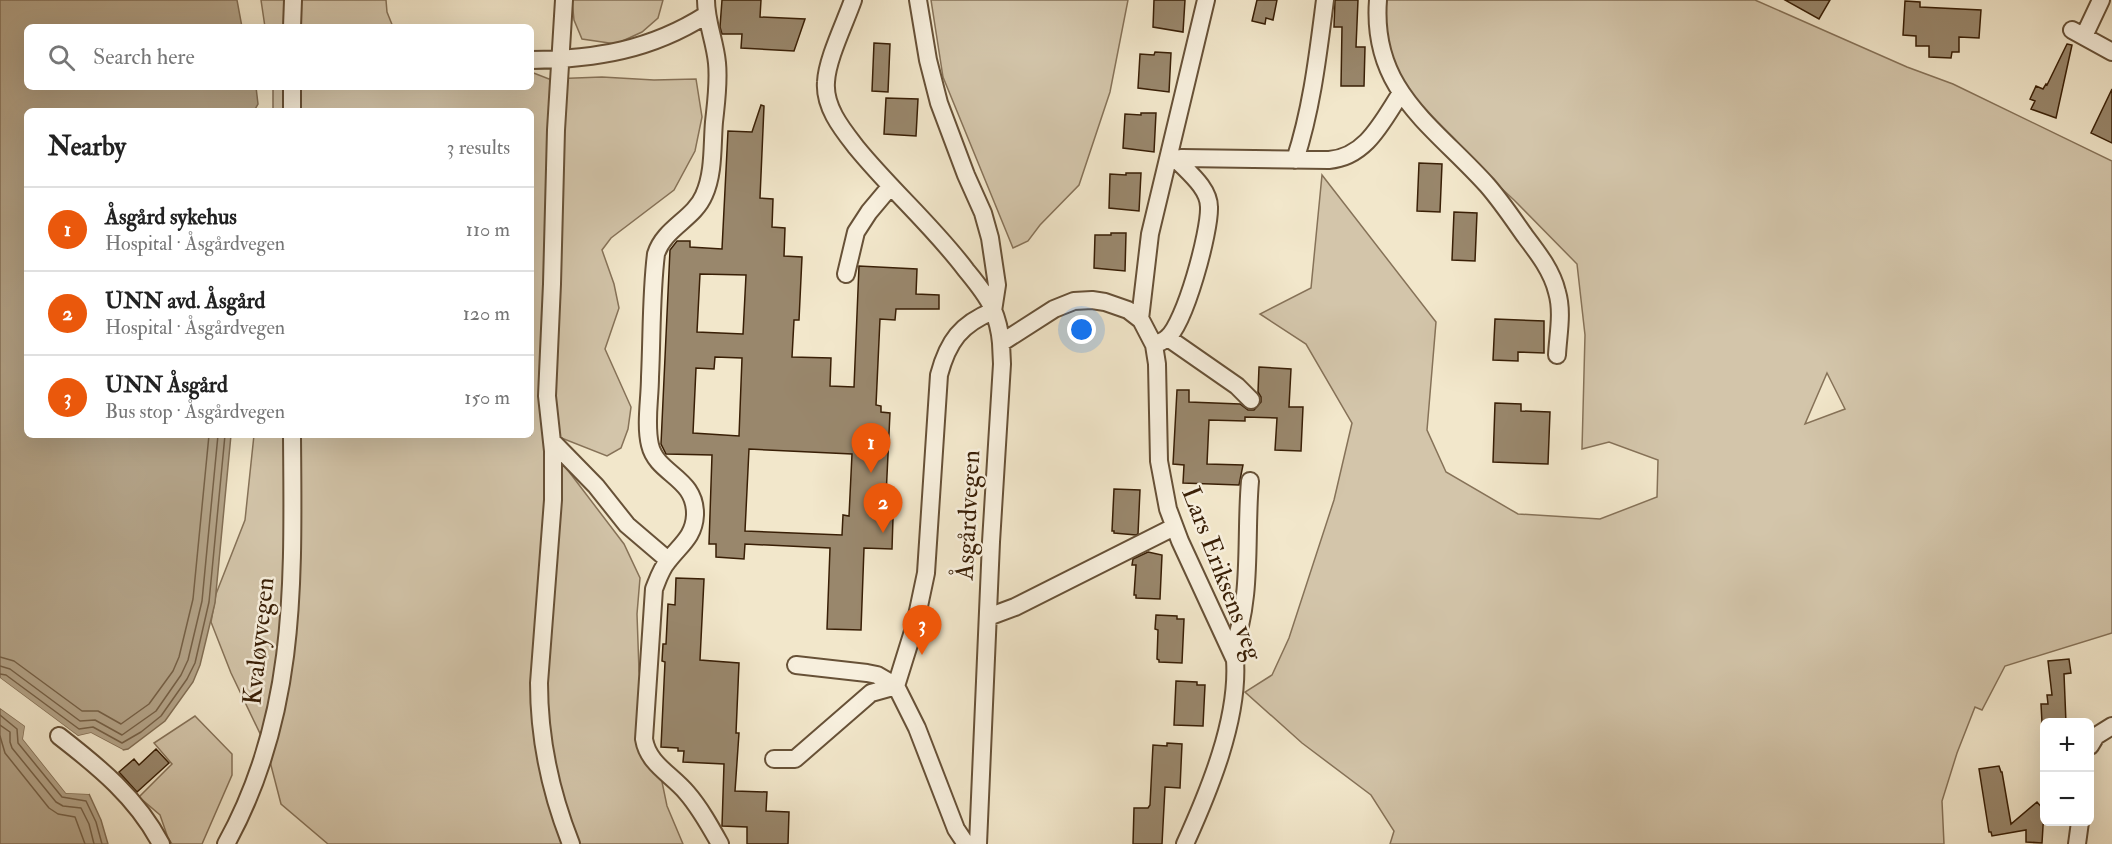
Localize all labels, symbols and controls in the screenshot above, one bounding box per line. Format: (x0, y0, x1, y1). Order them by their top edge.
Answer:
search box (24, 24, 534, 90)
icon: search (45, 41, 78, 74)
text: Search here (93, 43, 195, 71)
text: Nearby (48, 131, 126, 163)
text: 3 results (447, 135, 510, 160)
text: Åsgård sykehus (105, 203, 237, 231)
text: 1 (64, 217, 71, 242)
text: 110 m (466, 217, 510, 242)
text: Hospital · Åsgårdvegen (105, 231, 285, 256)
text: UNN avd. Åsgård (105, 287, 265, 315)
text: 2 (62, 301, 73, 326)
text: 120 m (463, 301, 510, 326)
text: Hospital · Åsgårdvegen (105, 315, 285, 340)
your location (1067, 315, 1096, 344)
text: UNN Åsgård (105, 371, 228, 399)
text: 3 (64, 385, 71, 410)
text: 150 m (464, 385, 510, 410)
text: Bus stop · Åsgårdvegen (105, 399, 285, 424)
pin: 1 (852, 424, 890, 473)
street label: Åsgårdvegen (947, 449, 987, 582)
street label: Lars Eriksens veg (1174, 482, 1270, 666)
pin: 2 (864, 484, 902, 533)
street label: Kvaløyvegen (236, 576, 282, 707)
pin: 3 (902, 606, 942, 655)
map controls (2040, 718, 2094, 826)
button: + (2040, 718, 2094, 772)
button: − (2040, 772, 2094, 826)

